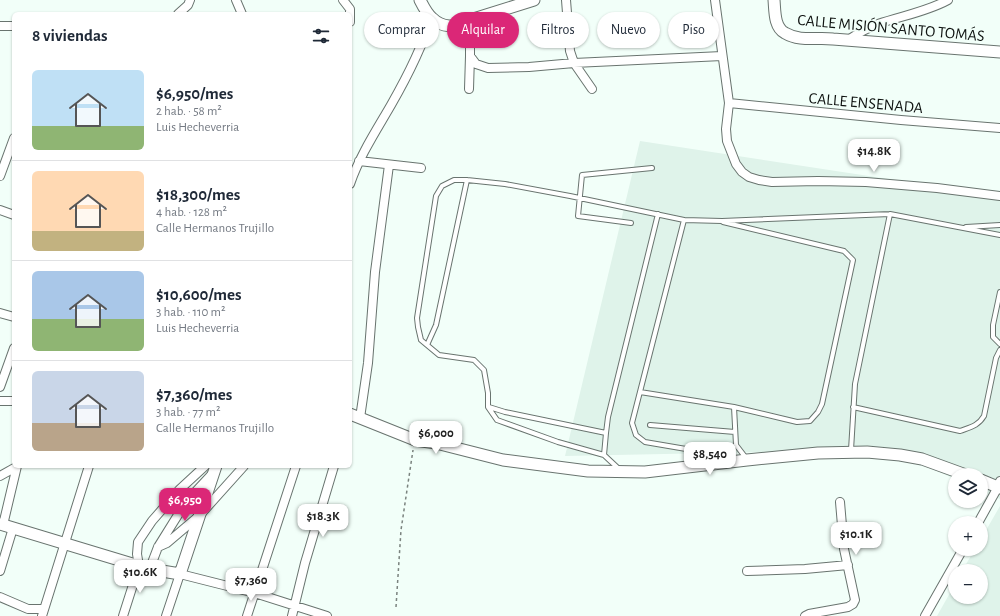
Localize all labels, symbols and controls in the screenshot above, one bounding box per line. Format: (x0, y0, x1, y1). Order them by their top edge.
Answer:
street label: CALLE MISIÓN SANTO TOMÁS (797, 10, 985, 44)
chip: Comprar (364, 12, 439, 48)
chip: Alquilar (447, 12, 519, 48)
chip: Filtros (527, 12, 589, 48)
chip: Nuevo (597, 12, 660, 48)
chip: Piso (668, 12, 719, 48)
icon: filters (310, 25, 332, 47)
text: 8 viviendas (32, 27, 108, 44)
text: $6,950/mes (156, 85, 233, 102)
icon: home (64, 86, 112, 134)
street label: CALLE ENSENADA (808, 90, 924, 116)
text: 2 hab. · 58 m² (156, 105, 222, 118)
text: Luis Hecheverria (156, 121, 239, 134)
pin: $14.8K (841, 139, 907, 173)
text: $14.8K (857, 145, 891, 158)
text: $18,300/mes (156, 186, 240, 203)
icon: home (64, 187, 112, 235)
text: 4 hab. · 128 m² (156, 206, 227, 219)
text: Calle Hermanos Trujillo (156, 222, 274, 235)
text: $10,600/mes (156, 286, 242, 303)
icon: home (64, 287, 112, 335)
text: 3 hab. · 110 m² (156, 306, 225, 319)
text: Luis Hecheverria (156, 322, 239, 335)
text: $7,360/mes (156, 386, 232, 403)
icon: home (64, 387, 112, 435)
text: 3 hab. · 77 m² (156, 406, 221, 419)
pin: $6,000 (403, 421, 469, 455)
text: Calle Hermanos Trujillo (156, 422, 274, 435)
text: $6,000 (418, 427, 454, 440)
pin: $8,540 (677, 442, 743, 476)
text: $8,540 (693, 448, 727, 461)
map controls (948, 468, 988, 604)
button: layers (948, 468, 988, 508)
pin: $6,950 (152, 488, 218, 522)
text: $6,950 (168, 494, 202, 507)
pin: $18.3K (290, 504, 356, 538)
text: $18.3K (306, 510, 340, 523)
button: + (948, 516, 988, 556)
pin: $10.1K (823, 522, 889, 556)
text: $10.1K (840, 528, 872, 541)
pin: $10.6K (107, 560, 173, 594)
button: − (948, 564, 988, 604)
text: $10.6K (123, 566, 157, 579)
pin: $7,360 (218, 568, 284, 602)
text: $7,360 (234, 574, 268, 587)

